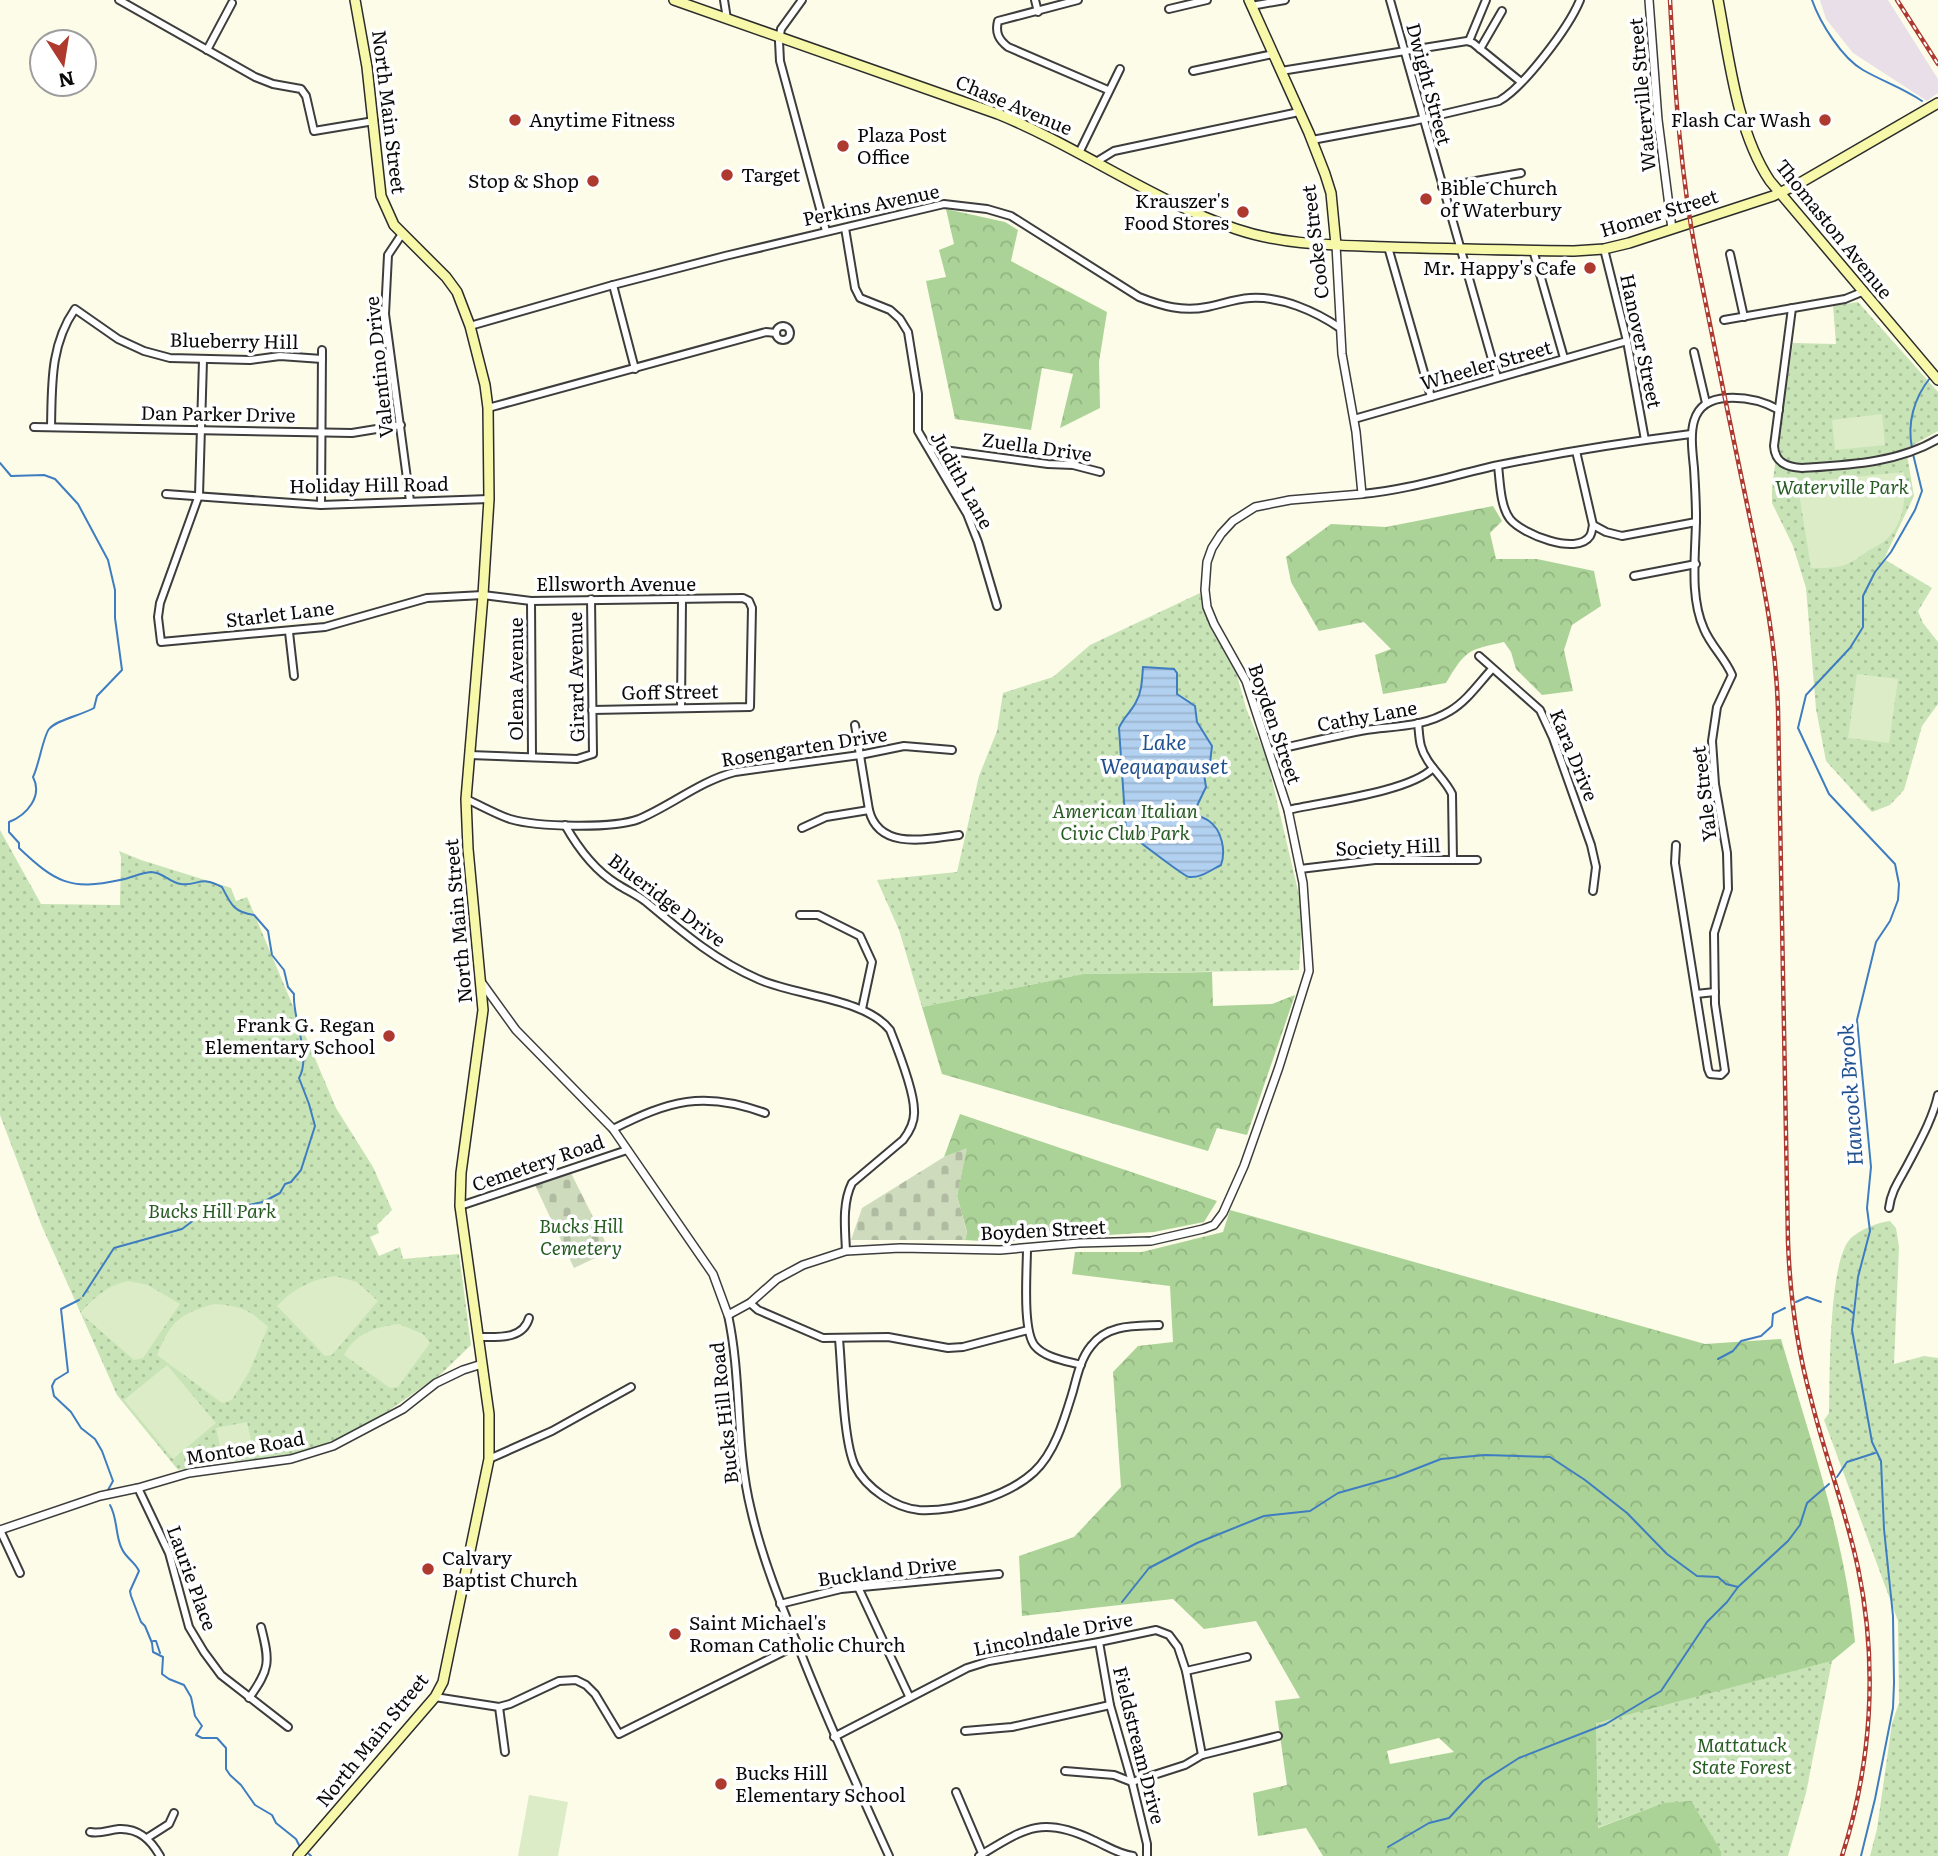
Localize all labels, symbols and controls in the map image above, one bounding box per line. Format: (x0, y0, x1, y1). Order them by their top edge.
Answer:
street label: Waterville Street (1620, 17, 1662, 173)
street label: Dwight Street (1400, 20, 1460, 148)
north arrow (28, 28, 98, 98)
street label: North Main Street (366, 28, 414, 196)
text: N (56, 65, 77, 96)
street label: Chase Avenue (952, 67, 1077, 141)
place label: Anytime Fitness (529, 105, 675, 133)
place label: Flash Car Wash (1671, 105, 1811, 133)
marker: Anytime Fitness (507, 112, 523, 128)
marker: Flash Car Wash (1817, 112, 1833, 128)
place label: Plaza Post Office (857, 120, 947, 170)
marker: Plaza Post Office (835, 138, 851, 154)
street label: Thomaston Avenue (1770, 152, 1900, 304)
place label: Target (741, 160, 801, 188)
place label: Stop & Shop (468, 166, 579, 194)
marker: Target (719, 167, 735, 183)
marker: Stop & Shop (585, 173, 601, 189)
place label: Bible Church of Waterbury (1440, 173, 1562, 223)
street label: Perkins Avenue (800, 176, 942, 232)
street label: Homer Street (1596, 181, 1721, 243)
street label: Cooke Street (1293, 183, 1335, 301)
place label: Krauszer's Food Stores (1124, 186, 1229, 236)
marker: Bible Church of Waterbury (1418, 191, 1434, 207)
marker: Krauszer's Food Stores (1235, 204, 1251, 220)
place label: Mr. Happy's Cafe (1423, 253, 1576, 281)
marker: Mr. Happy's Cafe (1582, 260, 1598, 276)
street label: Hanover Street (1614, 271, 1670, 411)
street label: Valentino Drive (357, 295, 399, 439)
street label: Blueberry Hill (169, 325, 299, 355)
street label: Wheeler Street (1417, 332, 1555, 396)
street label: Dan Parker Drive (140, 398, 296, 428)
street label: Zuella Drive (980, 424, 1094, 468)
street label: Judith Lane (924, 425, 1001, 534)
street label: Holiday Hill Road (289, 469, 449, 499)
park label: Waterville Park (1775, 472, 1909, 500)
street label: Ellsworth Avenue (536, 569, 696, 597)
street label: Starlet Lane (224, 592, 336, 634)
street label: Girard Avenue (560, 611, 590, 743)
street label: Olena Avenue (501, 617, 529, 741)
street label: Boyden Street (1242, 660, 1310, 788)
street label: Goff Street (621, 676, 719, 706)
street label: Cathy Lane (1315, 692, 1419, 738)
street label: Kara Drive (1544, 704, 1606, 805)
street label: Rosengarten Drive (719, 719, 889, 773)
water label: Lake Wequapauset (1100, 725, 1229, 780)
street label: Yale Street (1683, 744, 1723, 844)
park label: American Italian Civic Club Park (1052, 796, 1199, 846)
street label: Society Hill (1335, 830, 1441, 862)
street label: North Main Street (436, 837, 478, 1004)
street label: Blueridge Drive (603, 846, 732, 953)
place label: Frank G. Regan Elementary School (204, 1010, 375, 1060)
water label: Hancock Brook (1828, 1023, 1869, 1167)
marker: Frank G. Regan Elementary School (381, 1028, 397, 1044)
street label: Cemetery Road (468, 1126, 608, 1198)
park label: Bucks Hill Park (148, 1196, 277, 1224)
park label: Bucks Hill Cemetery (539, 1211, 624, 1261)
street label: Boyden Street (979, 1212, 1107, 1246)
street label: Bucks Hill Road (702, 1340, 744, 1486)
street label: Montoe Road (183, 1423, 307, 1471)
street label: Laurie Place (161, 1521, 225, 1634)
place label: Calvary Baptist Church (442, 1543, 578, 1593)
street label: Buckland Drive (816, 1548, 958, 1592)
marker: Calvary Baptist Church (420, 1561, 436, 1577)
street label: Lincolndale Drive (971, 1604, 1135, 1662)
place label: Saint Michael's Roman Catholic Church (689, 1608, 906, 1658)
marker: Saint Michael's Roman Catholic Church (667, 1626, 683, 1642)
street label: Fieldstream Drive (1107, 1663, 1173, 1827)
street label: North Main Street (308, 1666, 434, 1812)
park label: Mattatuck State Forest (1692, 1730, 1792, 1780)
place label: Bucks Hill Elementary School (735, 1758, 906, 1808)
marker: Bucks Hill Elementary School (713, 1776, 729, 1792)

